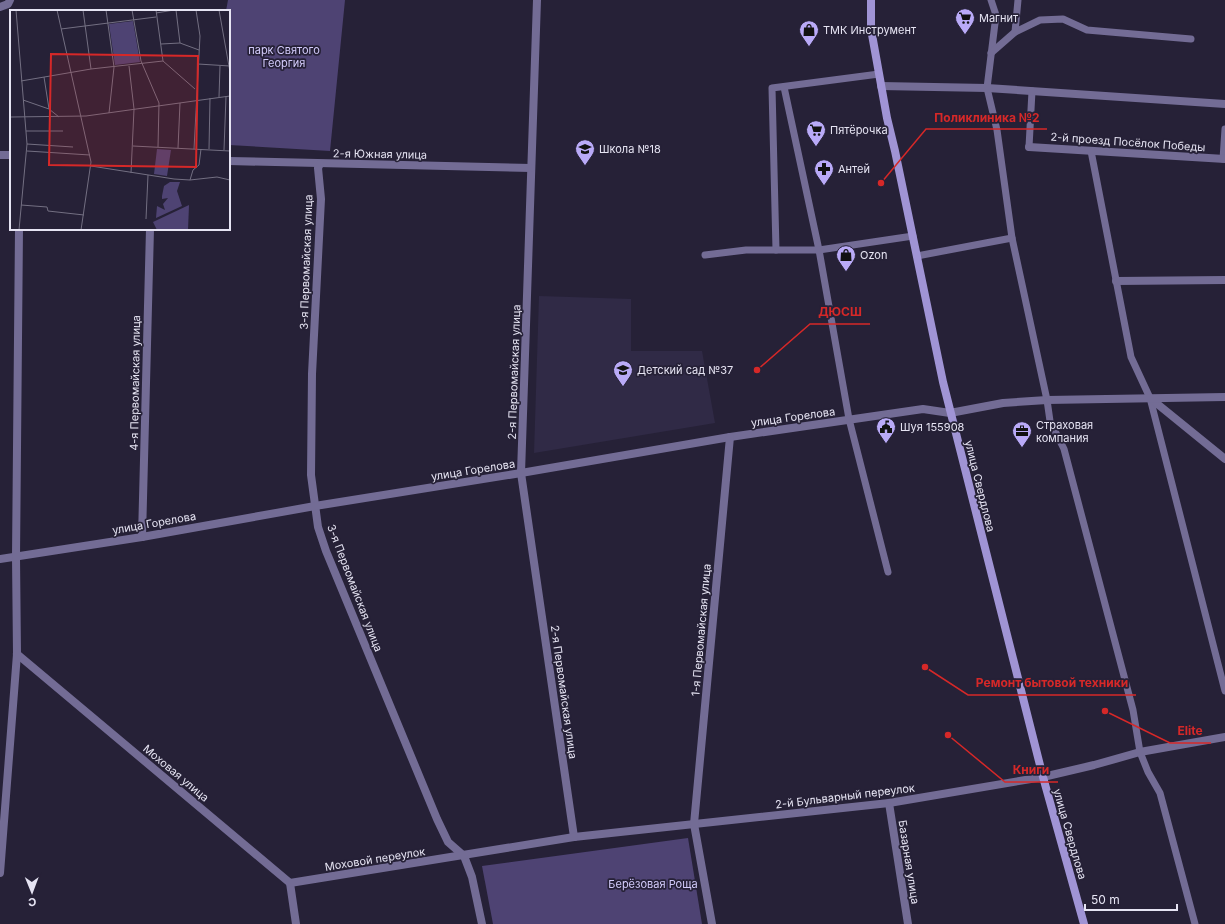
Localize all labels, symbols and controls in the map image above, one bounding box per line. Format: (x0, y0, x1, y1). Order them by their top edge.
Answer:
supermarket icon: Магнит (954, 7, 976, 35)
inset map (10, 10, 230, 230)
place label: Магнит (979, 11, 1019, 25)
shop icon: ТМК Инструмент (798, 19, 820, 47)
place label: ТМК Инструмент (823, 23, 917, 37)
park label: парк Святого Георгия (248, 43, 320, 70)
callout: Поликлиника №2 (926, 105, 1047, 129)
text: Поликлиника №2 (934, 110, 1040, 125)
supermarket icon: Пятёрочка (805, 119, 827, 147)
place label: Пятёрочка (830, 123, 888, 137)
street label: 2-й проезд Посёлок Победы (1050, 130, 1206, 154)
school or university icon: Школа №18 (574, 138, 596, 166)
place label: Школа №18 (599, 142, 661, 156)
street label: 2-я Южная улица (333, 146, 427, 162)
pharmacy icon: Антей (813, 158, 835, 186)
place label: Антей (838, 162, 870, 176)
street label: 3-я Первомайская улица (297, 194, 315, 330)
shop icon: Ozon (835, 244, 857, 272)
place label: Ozon (860, 248, 887, 262)
callout: ДЮСШ (810, 300, 870, 324)
street label: 2-я Первомайская улица (505, 304, 523, 440)
text: ДЮСШ (818, 304, 862, 319)
street label: 4-я Первомайская улица (127, 315, 143, 451)
school or university icon: Детский сад №37 (612, 359, 634, 387)
place label: Детский сад №37 (637, 363, 733, 377)
street label: улица Горелова (750, 404, 836, 430)
public building icon: Шуя 155908 (875, 416, 897, 444)
place label: Страховая компания (1036, 418, 1093, 445)
place label: Шуя 155908 (900, 420, 965, 434)
office icon: Страховая компания (1011, 420, 1033, 448)
street label: улица Свердлова (962, 439, 998, 533)
street label: улица Горелова (430, 456, 516, 484)
street label: улица Горелова (111, 509, 197, 537)
street label: 3-я Первомайская улица (324, 522, 386, 654)
street label: 1-я Первомайская улица (688, 563, 714, 697)
street label: 2-я Первомайская улица (548, 624, 580, 760)
callout: Ремонт бытовой техники (968, 671, 1136, 695)
text: Ремонт бытовой техники (976, 675, 1128, 690)
callout: Elite (1170, 719, 1211, 743)
text: Elite (1177, 723, 1203, 738)
street label: Моховая улица (140, 741, 212, 805)
callout: Книги (1005, 758, 1058, 782)
text: Книги (1013, 762, 1049, 777)
street label: 2-й Бульварный переулок (774, 780, 916, 811)
street label: улица Свердлова (1050, 787, 1090, 881)
street label: Базарная улица (895, 819, 923, 905)
street label: Моховой переулок (324, 844, 426, 874)
north arrow (12, 872, 52, 912)
park label: Берёзовая Роща (608, 877, 698, 891)
scale bar (1085, 886, 1177, 912)
text: 50 m (1091, 892, 1120, 907)
text: С (28, 895, 36, 909)

